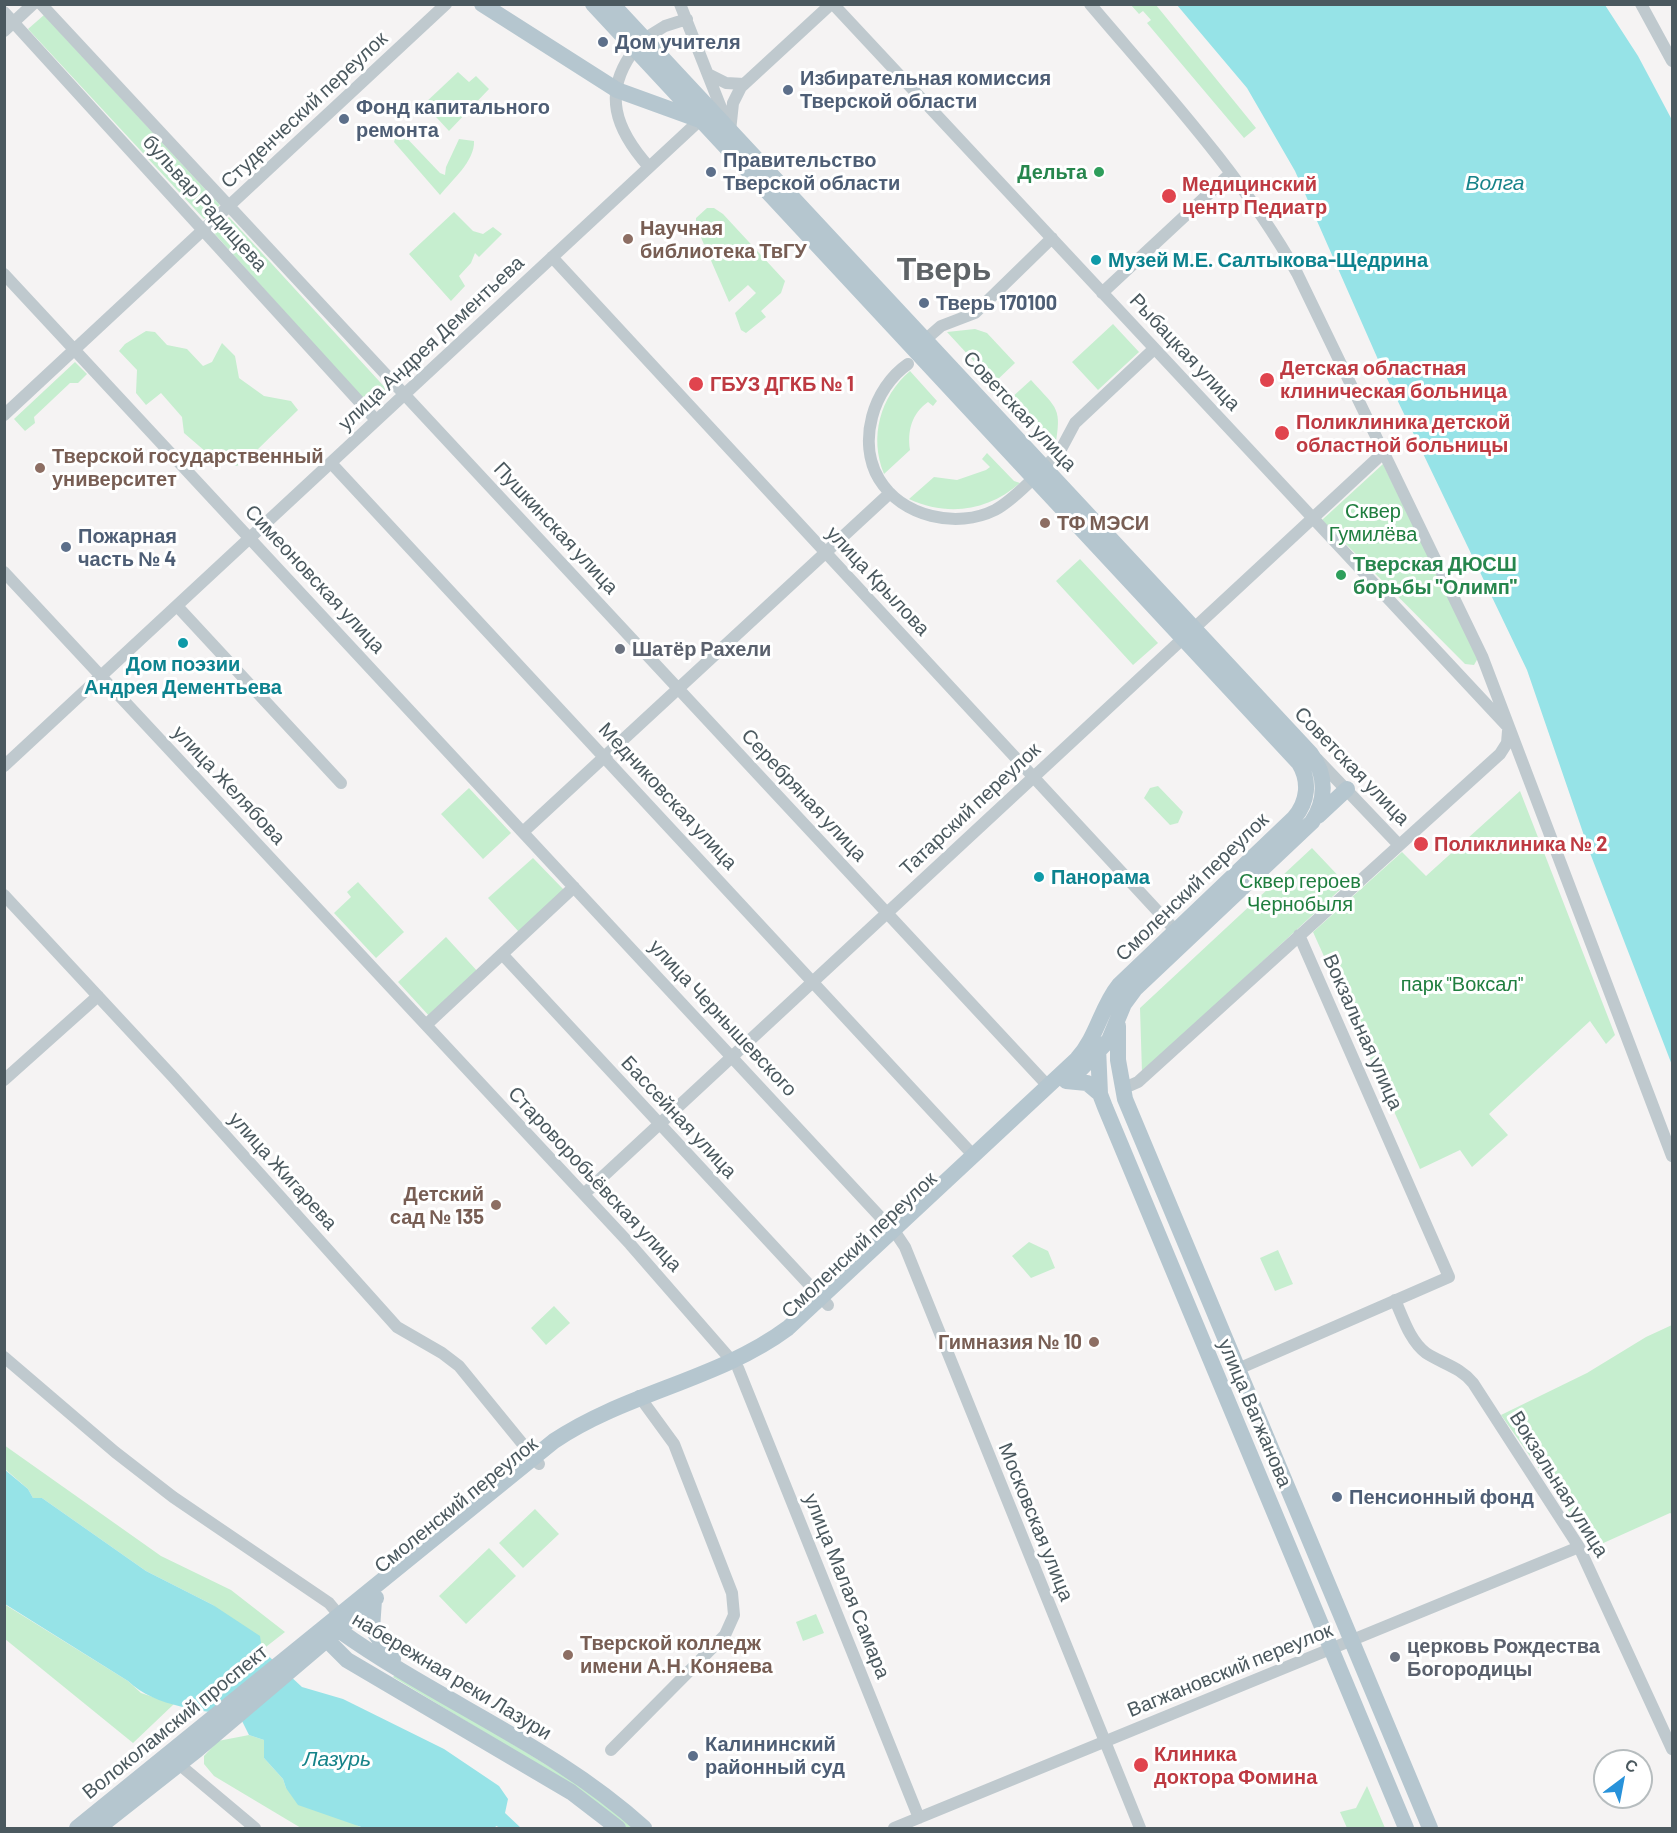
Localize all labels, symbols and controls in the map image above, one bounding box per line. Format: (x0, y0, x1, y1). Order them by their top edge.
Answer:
street label: Студенческий переулок (216, 27, 392, 193)
place label: Дом учителя (615, 30, 741, 54)
marker: Дом учителя (596, 35, 610, 49)
place label: Избирательная комиcсия Тверской области (800, 66, 1051, 113)
marker: Избирательная комиcсия Тверской области (781, 83, 795, 97)
place label: Фонд капитального ремонта (356, 95, 550, 142)
marker: Фонд капитального ремонта (337, 112, 351, 126)
street label: бульвар Радищева (138, 130, 272, 276)
place label: Правительство Тверской области (723, 148, 900, 195)
place label: Дельта (1017, 160, 1087, 184)
marker: Правительство Тверской области (704, 165, 718, 179)
marker: Дельта (1092, 165, 1106, 179)
water label: Волга (1466, 170, 1524, 196)
place label: Медицинский центр Педиатр (1182, 172, 1327, 219)
marker: Медицинский центр Педиатр (1160, 187, 1178, 205)
place label: Научная библиотека ТвГУ (640, 216, 807, 263)
marker: Научная библиотека ТвГУ (621, 232, 635, 246)
place label: Музей М.Е. Салтыкова-Щедрина (1108, 248, 1428, 272)
district label: Тверь (897, 250, 991, 288)
street label: улица Андрея Дементьева (333, 251, 529, 435)
marker: Музей М.Е. Салтыкова-Щедрина (1089, 253, 1103, 267)
street label: Рыбацкая улица (1125, 288, 1245, 416)
place label: Тверь 170100 (936, 291, 1057, 315)
marker: Тверь 170100 (917, 296, 931, 310)
street label: Советская улица (958, 346, 1082, 476)
place label: Детская областная клиническая больница (1280, 356, 1507, 403)
marker: Детская областная клиническая больница (1258, 371, 1276, 389)
place label: ГБУЗ ДГКБ № 1 (710, 372, 854, 396)
marker: ГБУЗ ДГКБ № 1 (687, 375, 705, 393)
place label: Поликлиника детской областной больницы (1296, 410, 1510, 457)
marker: Поликлиника детской областной больницы (1273, 424, 1291, 442)
place label: Тверской государственный университет (52, 444, 324, 491)
street label: Пушкинская улица (489, 457, 623, 599)
marker: Тверской государственный университет (33, 461, 47, 475)
park label: Сквер Гумилёва (1329, 499, 1417, 546)
street label: Симеоновская улица (240, 500, 390, 658)
place label: ТФ МЭСИ (1057, 511, 1149, 535)
marker: ТФ МЭСИ (1038, 516, 1052, 530)
street label: улица Крылова (821, 521, 935, 641)
place label: Пожарная часть № 4 (78, 524, 177, 571)
marker: Пожарная часть № 4 (59, 540, 73, 554)
place label: Тверская ДЮСШ борьбы "Олимп" (1353, 552, 1517, 599)
marker: Тверская ДЮСШ борьбы "Олимп" (1334, 568, 1348, 582)
marker: Дом поэзии Андрея Дементьева (176, 636, 190, 650)
place label: Шатёр Рахели (632, 637, 771, 661)
marker: Шатёр Рахели (613, 642, 627, 656)
place label: Дом поэзии Андрея Дементьева (84, 652, 282, 699)
street label: Советская улица (1289, 702, 1415, 830)
street label: Медниковская улица (594, 718, 742, 874)
street label: улица Желябова (168, 720, 290, 850)
street label: Серебряная улица (736, 724, 872, 866)
street label: Татарский переулок (895, 738, 1045, 880)
street label: Смоленский переулок (1111, 808, 1273, 966)
place label: Поликлиника № 2 (1434, 832, 1607, 856)
marker: Поликлиника № 2 (1412, 835, 1430, 853)
place label: Панорама (1051, 865, 1150, 889)
park label: Сквер героев Чернобыля (1239, 869, 1361, 916)
marker: Панорама (1032, 870, 1046, 884)
street label: улица Чернышевского (644, 935, 802, 1101)
street label: Вокзальная улица (1318, 950, 1408, 1114)
park label: парк "Воксал" (1401, 972, 1523, 996)
street label: Бассейная улица (616, 1051, 742, 1183)
street label: Староворобьёвская улица (503, 1082, 687, 1276)
street label: улица Жигарева (224, 1107, 342, 1235)
street label: Смоленский переулок (777, 1167, 941, 1323)
place label: Детский сад № 135 (390, 1182, 484, 1229)
marker: Детский сад № 135 (489, 1198, 503, 1212)
place label: Гимназия № 10 (938, 1330, 1082, 1354)
marker: Гимназия № 10 (1087, 1335, 1101, 1349)
street label: улица Вагжанова (1213, 1335, 1297, 1491)
street label: Вокзальная улица (1504, 1406, 1614, 1562)
street label: Смоленский переулок (370, 1432, 542, 1578)
street label: Московская улица (993, 1439, 1079, 1605)
place label: Пенсионный фонд (1349, 1485, 1534, 1509)
street label: улица Малая Самара (799, 1490, 895, 1682)
marker: Пенсионный фонд (1330, 1490, 1344, 1504)
street label: набережная реки Лазури (348, 1607, 556, 1745)
street label: Вагжановский переулок (1124, 1618, 1336, 1722)
place label: Тверской колледж имени А.Н. Коняева (580, 1631, 773, 1678)
place label: церковь Рождества Богородицы (1407, 1634, 1600, 1681)
street label: Волоколамский проспект (77, 1640, 273, 1804)
marker: Тверской колледж имени А.Н. Коняева (561, 1648, 575, 1662)
marker: церковь Рождества Богородицы (1388, 1650, 1402, 1664)
place label: Калининский районный суд (705, 1732, 845, 1779)
place label: Клиника доктора Фомина (1154, 1742, 1317, 1789)
water label: Лазурь (303, 1746, 371, 1772)
marker: Калининский районный суд (686, 1749, 700, 1763)
north arrow (1593, 1749, 1653, 1809)
text: С (1622, 1754, 1642, 1776)
marker: Клиника доктора Фомина (1132, 1756, 1150, 1774)

